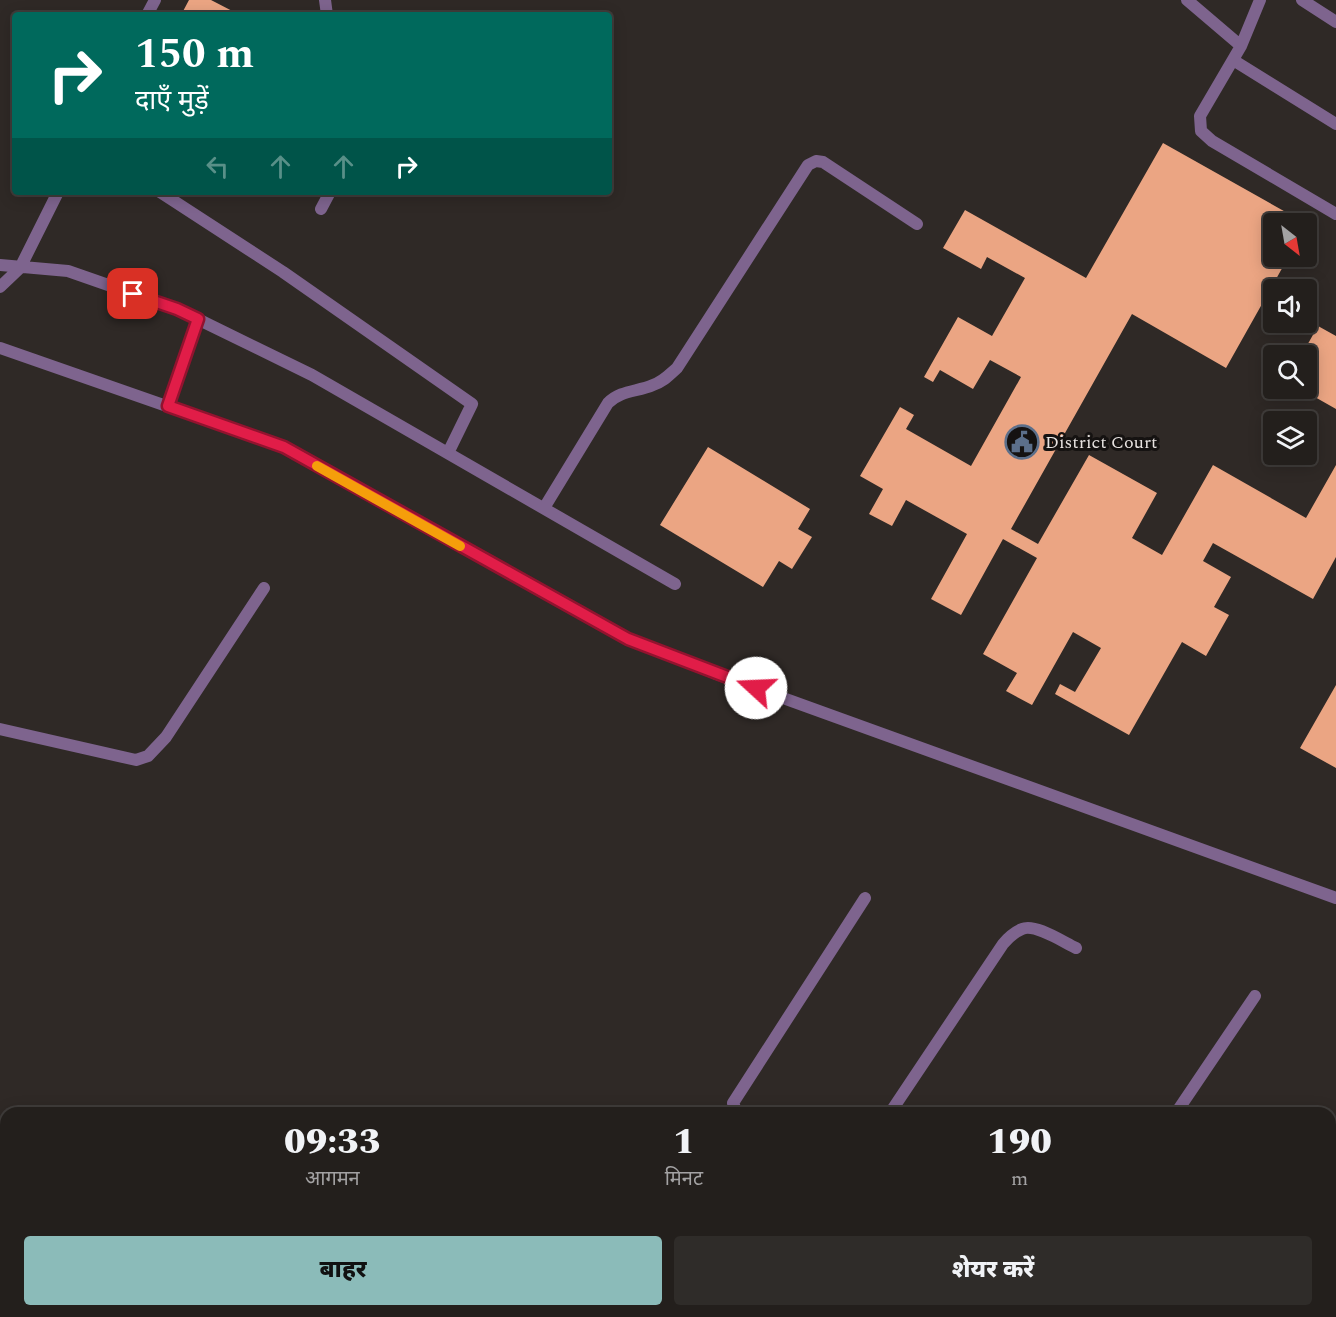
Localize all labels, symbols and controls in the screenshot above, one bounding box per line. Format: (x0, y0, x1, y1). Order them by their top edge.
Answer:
text: 150 m (135, 23, 254, 86)
icon: right (36, 36, 114, 114)
text: दाएँ मुड़ें (135, 80, 209, 122)
icon: left (201, 150, 234, 183)
icon: ahead (264, 150, 297, 183)
icon: ahead (327, 150, 360, 183)
icon: right (390, 150, 423, 183)
north arrow (1263, 213, 1317, 267)
map controls (1263, 213, 1317, 465)
pin (107, 268, 158, 319)
icon: arrive (116, 277, 149, 310)
button: sound (1263, 279, 1317, 333)
button: search (1263, 345, 1317, 399)
button: layers (1263, 411, 1317, 465)
public building icon: District Court (1004, 424, 1040, 460)
place label: District Court (1045, 429, 1157, 456)
position arrow (724, 656, 788, 720)
text: 09:33 (284, 1115, 381, 1170)
text: 1 (673, 1115, 695, 1170)
text: 190 (987, 1115, 1052, 1170)
text: आगमन (305, 1164, 360, 1194)
text: मिनट (665, 1164, 703, 1194)
text: m (1011, 1164, 1028, 1194)
button: बाहर (24, 1236, 662, 1305)
button: शेयर करें (674, 1236, 1312, 1305)

